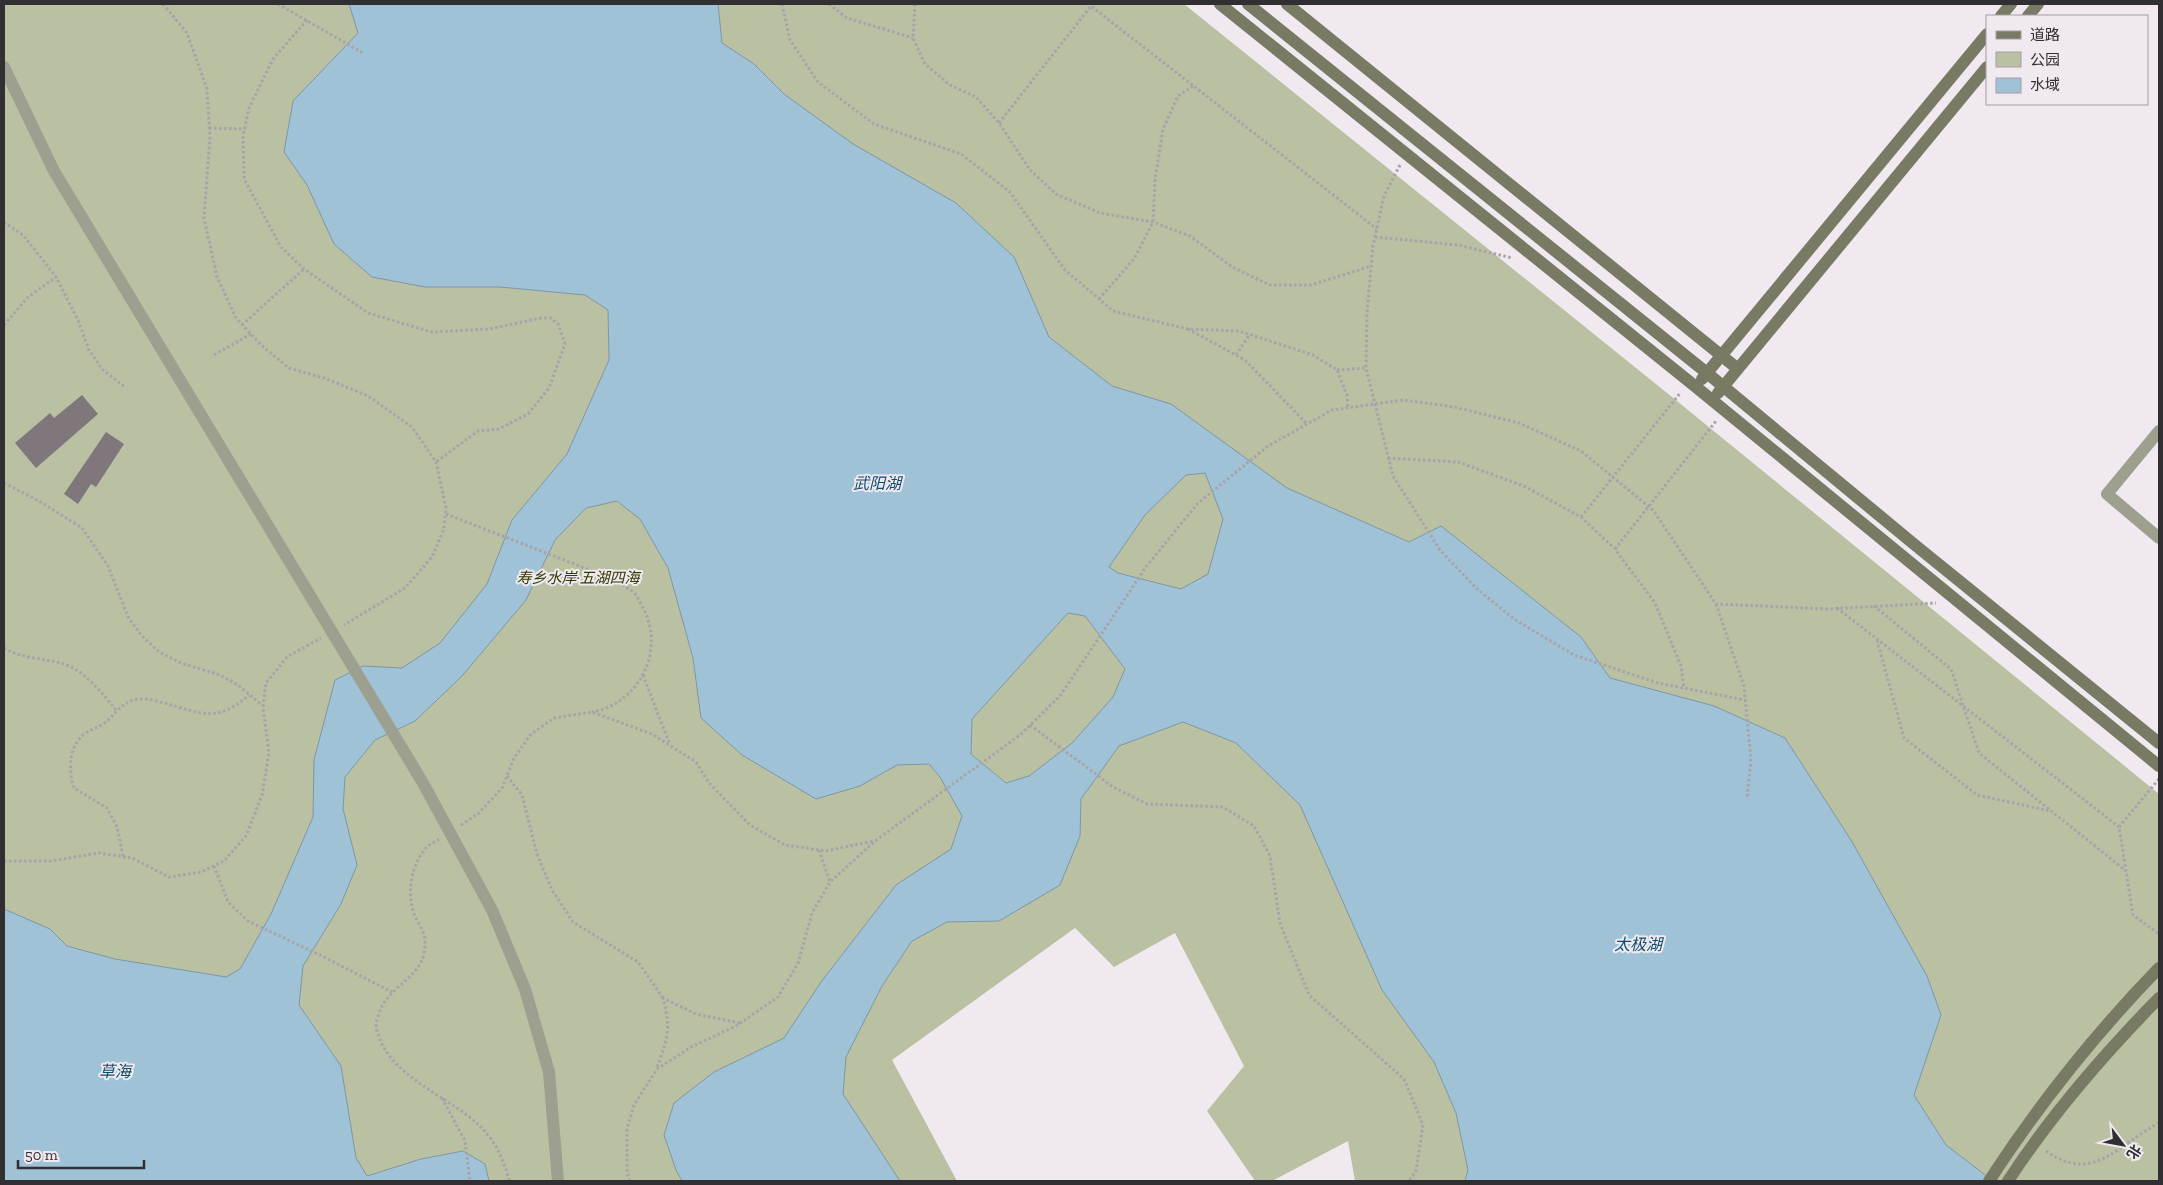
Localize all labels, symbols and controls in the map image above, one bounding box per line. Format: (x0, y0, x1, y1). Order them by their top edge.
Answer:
legend (1986, 15, 2148, 105)
text: 道路 (2030, 26, 2060, 44)
text: 公园 (2030, 51, 2060, 69)
text: 水域 (2030, 76, 2060, 94)
water label: 武阳湖 (853, 474, 904, 493)
park label: 寿乡水岸·五湖四海 (516, 569, 642, 587)
water label: 太极湖 (1614, 935, 1665, 954)
water label: 草海 (99, 1062, 133, 1081)
north arrow (2098, 1120, 2148, 1170)
scale bar (18, 1138, 144, 1170)
text: 北 (2123, 1141, 2145, 1162)
text: 50 m (25, 1146, 58, 1164)

